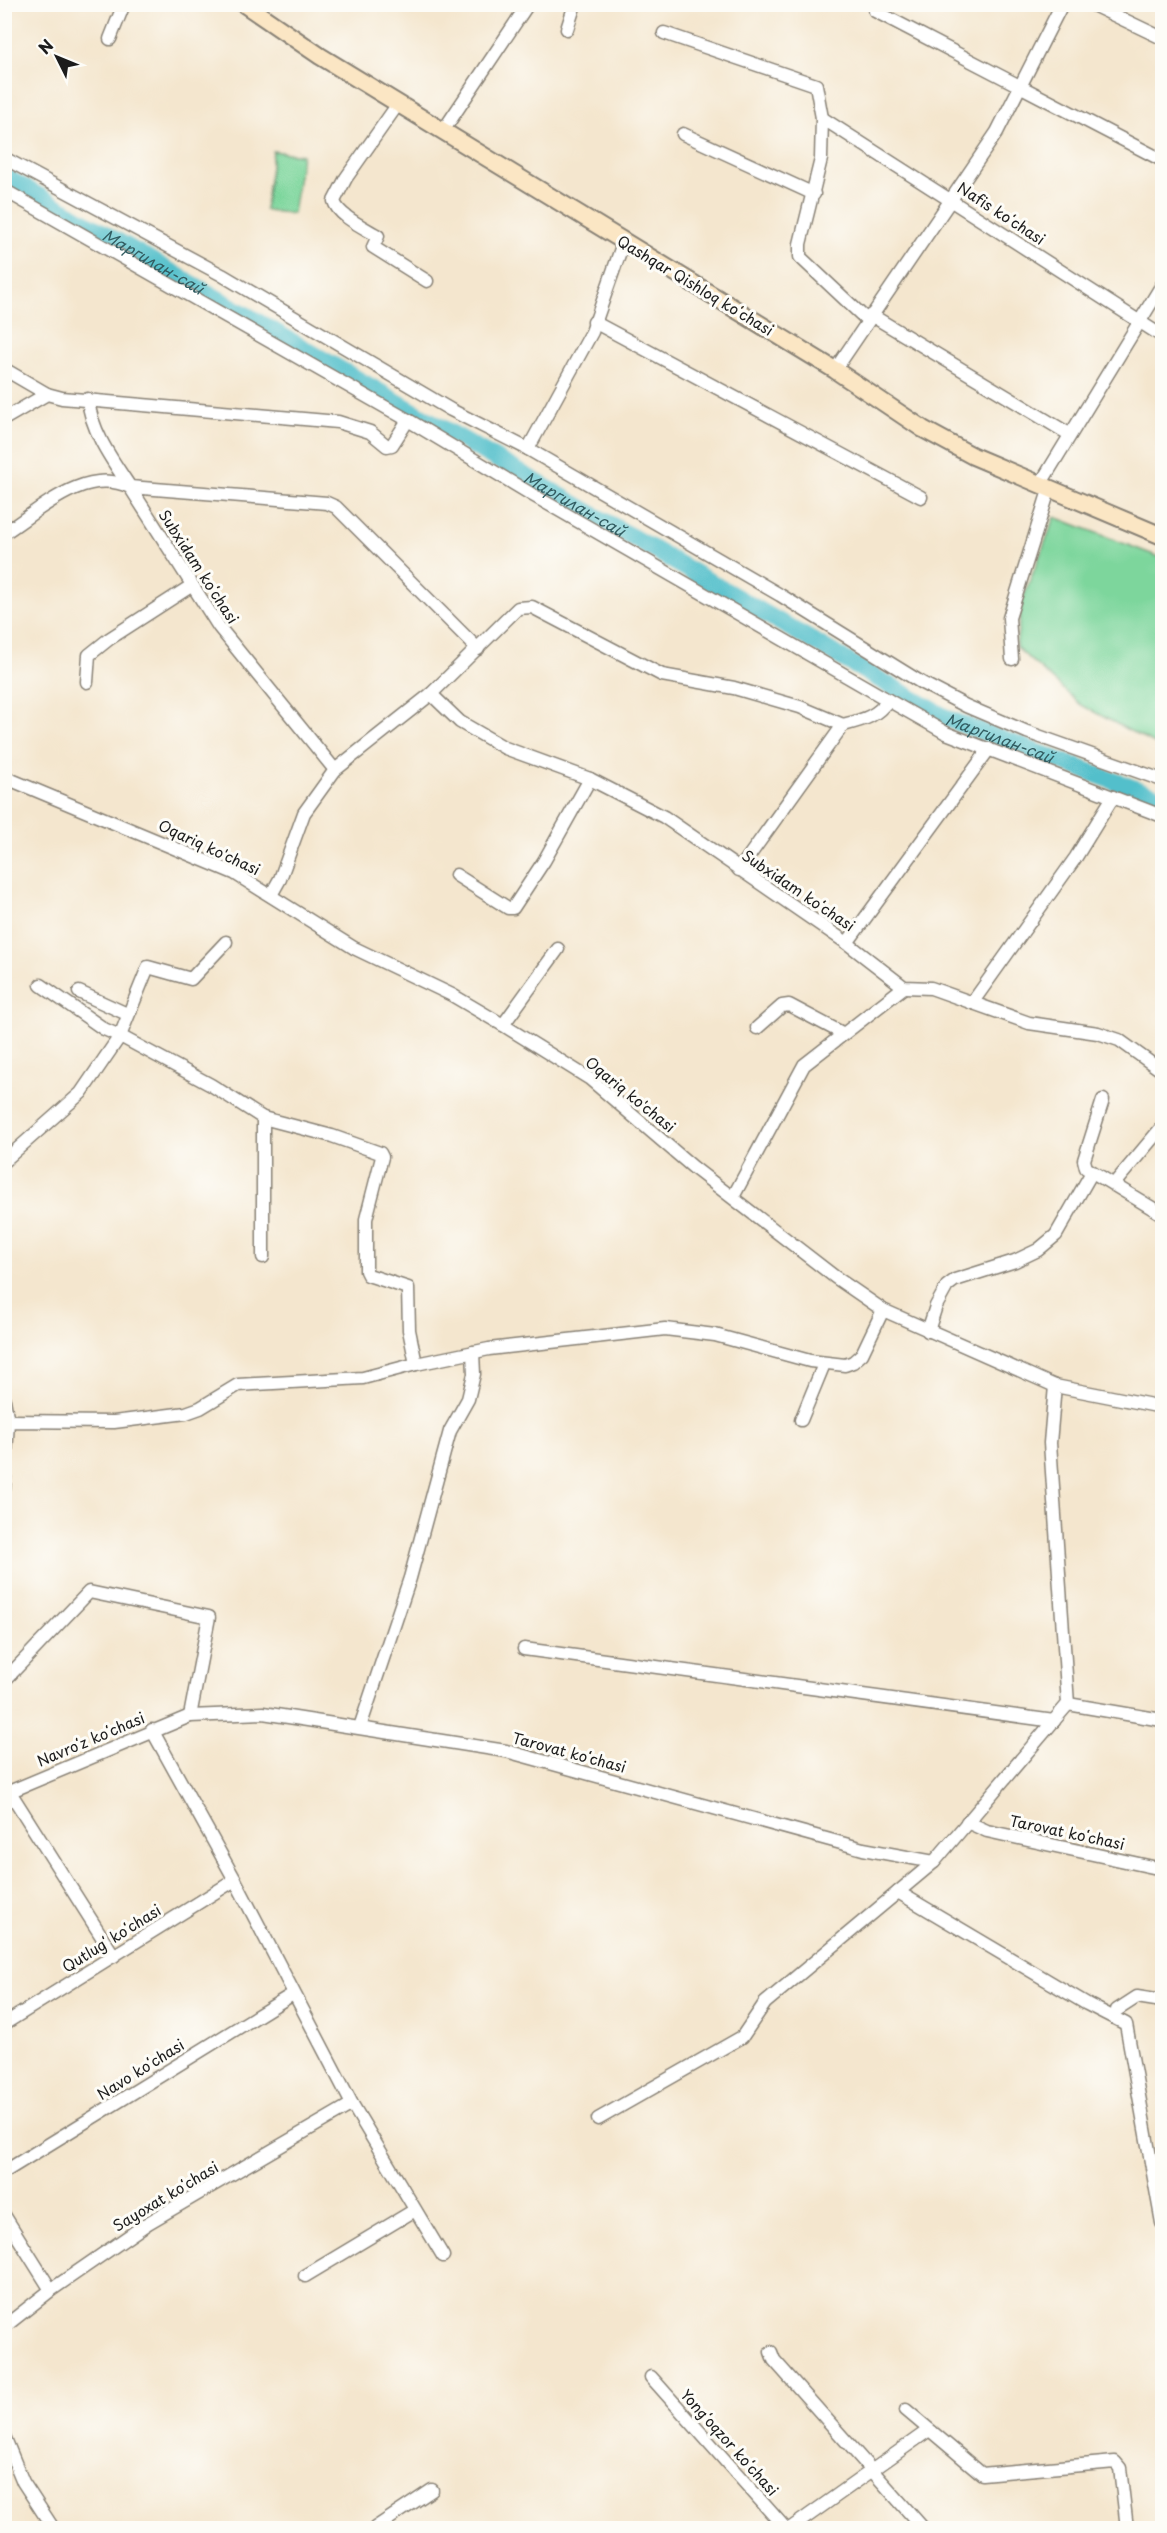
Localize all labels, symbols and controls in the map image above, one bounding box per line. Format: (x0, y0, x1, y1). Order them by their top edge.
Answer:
north arrow (27, 27, 87, 87)
text: N (32, 33, 58, 59)
street label: Nafis koʻchasi (953, 176, 1050, 250)
water label: Маргилан-сай (98, 222, 211, 301)
street label: Qashqar Qishloq koʻchasi (613, 229, 778, 341)
water label: Маргилан-сай (520, 465, 632, 543)
street label: Subxidam koʻchasi (154, 505, 245, 628)
water label: Маргилан-сай (942, 706, 1060, 769)
street label: Oqariq ko'chasi (155, 813, 264, 880)
street label: Subxidam koʻchasi (738, 843, 860, 936)
street label: Oqariq ko'chasi (581, 1050, 681, 1137)
street label: Navroʻz koʻchasi (33, 1706, 148, 1772)
street label: Tarovat koʻchasi (510, 1725, 629, 1778)
street label: Tarovat koʻchasi (1008, 1808, 1127, 1855)
street label: Qutlugʻ koʻchasi (57, 1898, 165, 1977)
street label: Navo koʻchasi (92, 2033, 188, 2105)
street label: Sayoxat koʻchasi (108, 2155, 222, 2236)
street label: Yongʻoqzor koʻchasi (676, 2384, 784, 2500)

